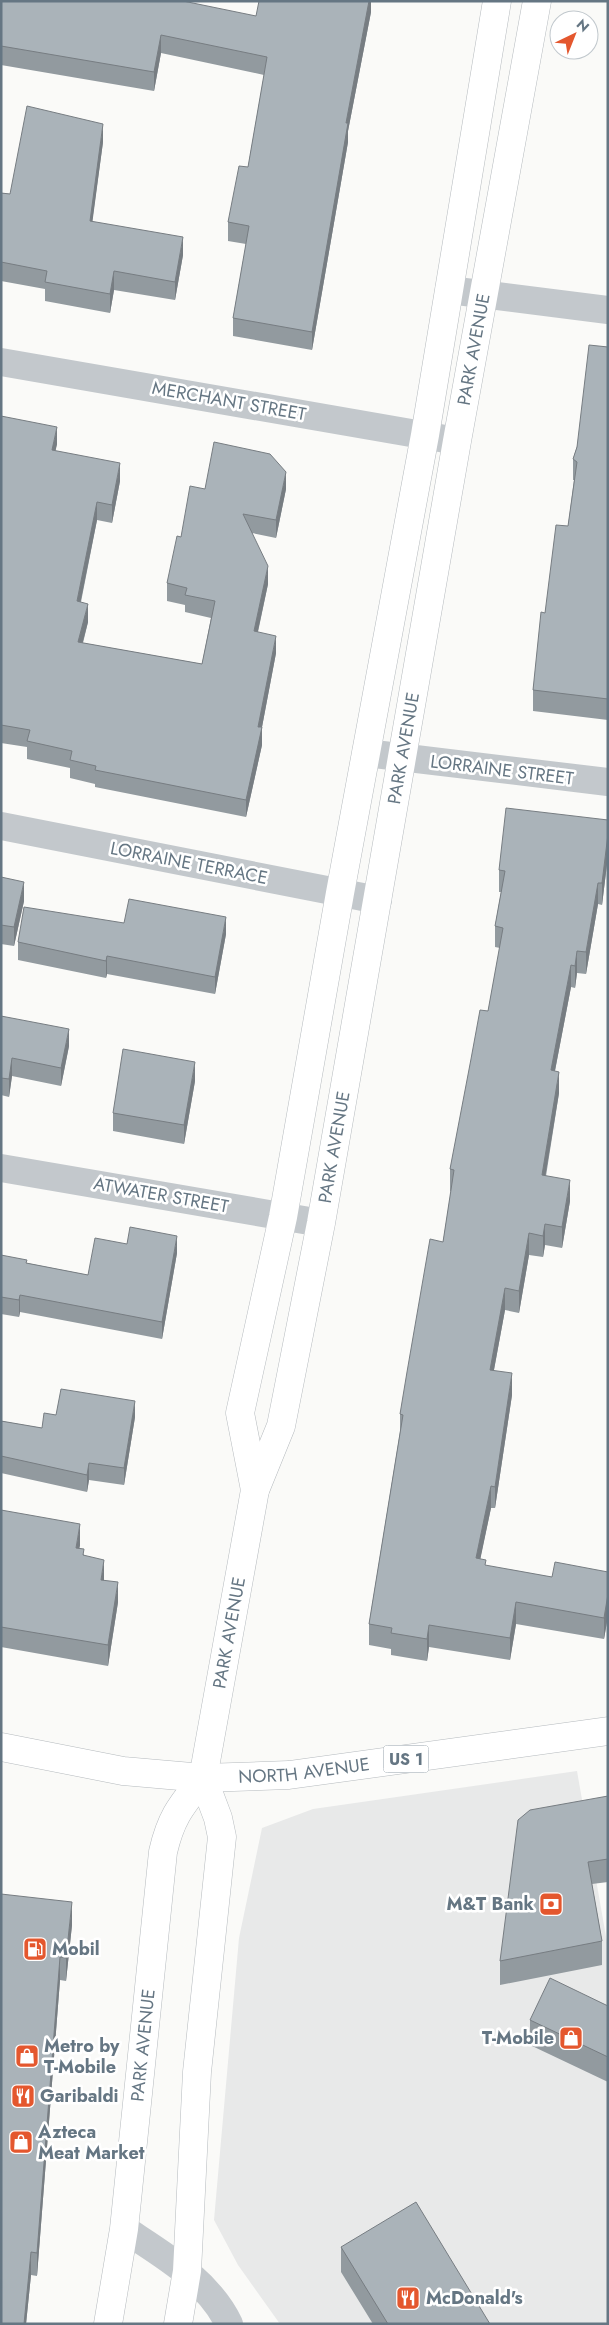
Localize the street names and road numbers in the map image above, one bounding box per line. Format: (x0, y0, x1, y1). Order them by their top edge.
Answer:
street label: PARK AVENUE (451, 291, 497, 407)
street label: MERCHANT STREET (150, 375, 309, 427)
street label: PARK AVENUE (381, 690, 426, 806)
street label: LORRAINE STREET (429, 748, 576, 792)
street label: LORRAINE TERRACE (108, 835, 270, 891)
street label: PARK AVENUE (312, 1089, 357, 1205)
street label: ATWATER STREET (92, 1170, 231, 1220)
street label: PARK AVENUE (206, 1575, 252, 1691)
road number: US 1 (384, 1746, 428, 1772)
street label: NORTH AVENUE (238, 1751, 371, 1790)
street label: PARK AVENUE (124, 1988, 162, 2103)

